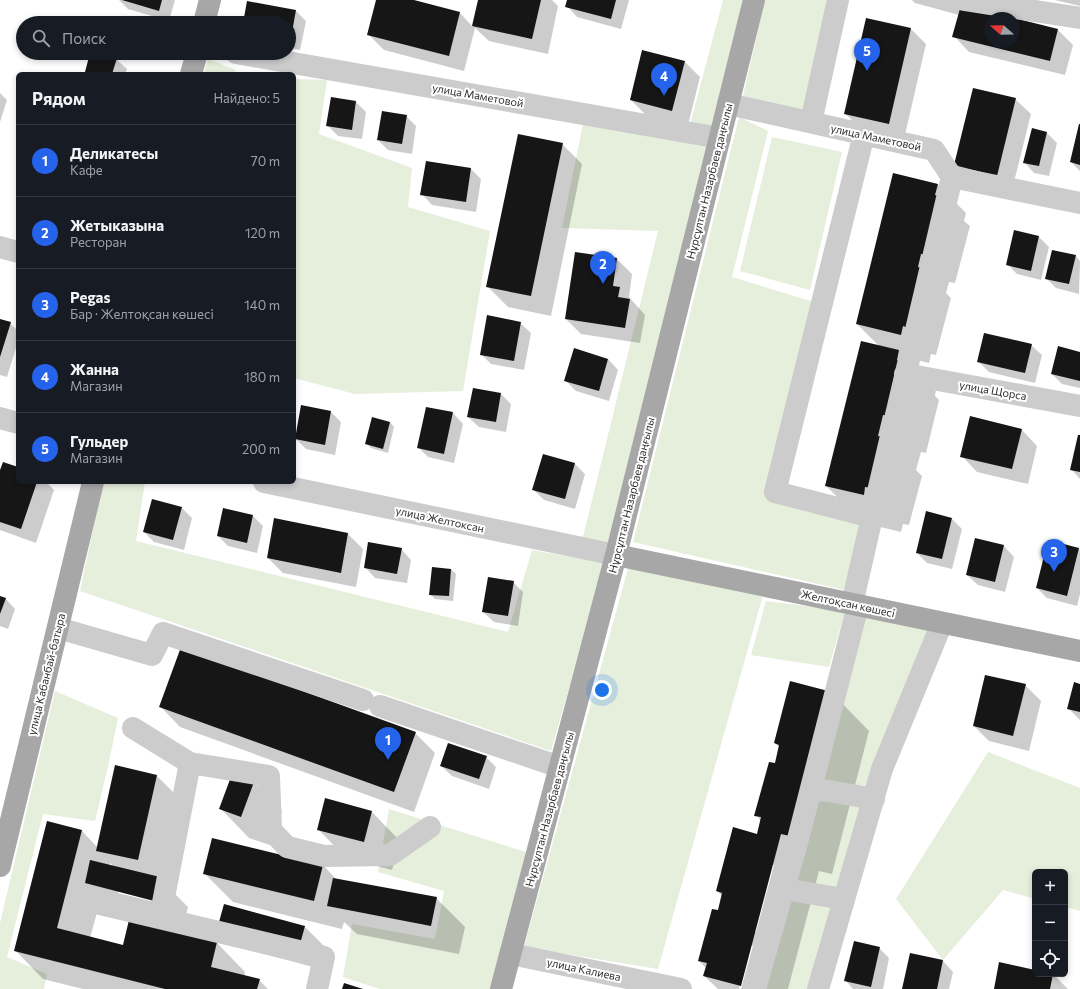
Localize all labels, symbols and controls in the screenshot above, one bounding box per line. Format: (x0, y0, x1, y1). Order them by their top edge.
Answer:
north arrow (984, 12, 1020, 48)
search box (16, 16, 296, 60)
icon: search (30, 27, 52, 49)
text: Поиск (62, 29, 106, 47)
pin: 5 (854, 38, 880, 71)
pin: 4 (651, 63, 677, 96)
street label: улица Маметовой (431, 81, 525, 109)
text: Рядом (32, 88, 86, 109)
text: Найдено: 5 (213, 90, 280, 106)
street label: Нұрсұлтан Назарбаев даңғылы (683, 102, 735, 260)
street label: улица Маметовой (829, 121, 923, 153)
text: Деликатесы (70, 144, 158, 162)
text: 1 (42, 153, 48, 169)
text: 70 m (251, 153, 280, 169)
text: Кафе (70, 162, 103, 178)
text: Жетыказына (70, 216, 164, 234)
text: 2 (41, 225, 49, 241)
text: 120 m (245, 225, 280, 241)
text: Ресторан (70, 234, 127, 250)
pin: 2 (590, 251, 616, 284)
text: Pegas (70, 288, 111, 306)
text: 3 (41, 297, 49, 313)
text: 140 m (244, 297, 280, 313)
text: Бар · Желтоқсан көшесі (70, 306, 214, 322)
text: Жанна (70, 360, 119, 378)
text: 4 (41, 369, 49, 385)
text: 180 m (244, 369, 280, 385)
text: Магазин (70, 378, 123, 394)
street label: улица Щорса (958, 378, 1028, 402)
street label: Нұрсұлтан Назарбаев даңғылы (605, 416, 657, 574)
text: Гульдер (70, 432, 128, 450)
text: 5 (41, 441, 49, 457)
text: 200 m (242, 441, 280, 457)
text: Магазин (70, 450, 123, 466)
street label: улица Желтоксан (395, 503, 485, 535)
pin: 3 (1041, 539, 1067, 572)
street label: Желтоқсан көшесі (800, 587, 896, 619)
street label: улица Кабанбай-батыра (25, 612, 67, 736)
your location (592, 680, 612, 700)
pin: 1 (375, 727, 401, 760)
street label: Нұрсұлтан Назарбаев даңғылы (522, 730, 576, 888)
map controls (1032, 869, 1068, 977)
button: + (1032, 869, 1068, 905)
button: − (1032, 905, 1068, 941)
button: locate (1032, 941, 1068, 977)
street label: улица Калиева (546, 955, 622, 983)

